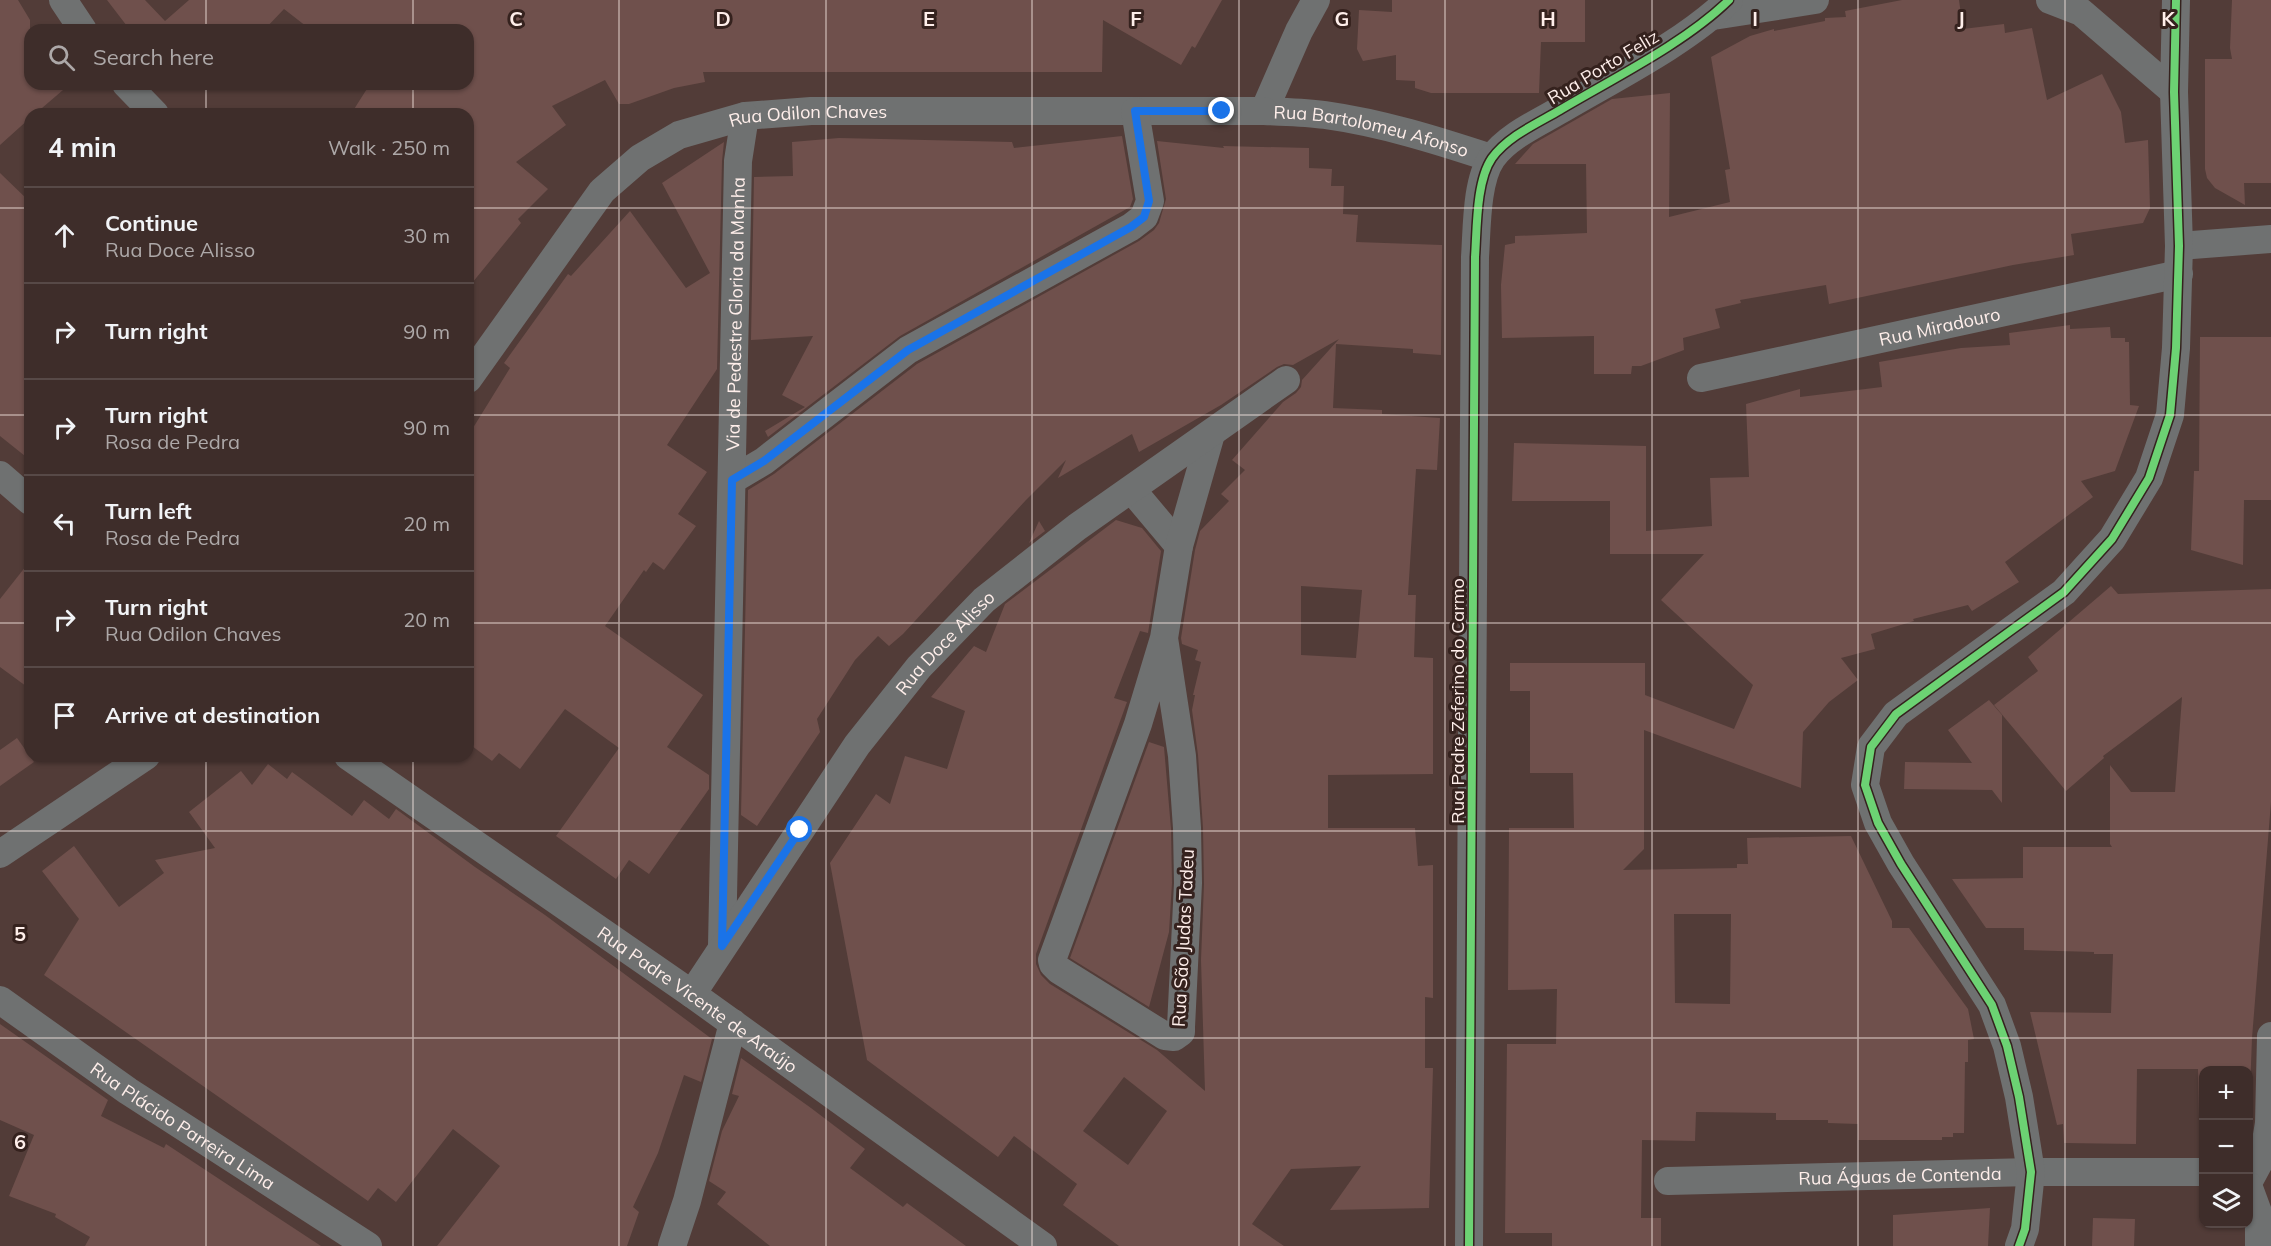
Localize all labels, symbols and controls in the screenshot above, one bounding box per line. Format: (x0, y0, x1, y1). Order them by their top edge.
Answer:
text: C (509, 6, 523, 31)
text: D (715, 6, 731, 31)
text: E (923, 6, 935, 31)
text: F (1130, 6, 1142, 31)
text: G (1335, 6, 1349, 31)
text: H (1540, 6, 1556, 31)
text: I (1752, 6, 1758, 31)
text: J (1957, 6, 1965, 31)
text: K (2161, 6, 2175, 31)
search box (24, 24, 474, 90)
street label: Rua Porto Feliz (1543, 25, 1663, 109)
icon: search (45, 41, 78, 74)
text: Search here (93, 43, 214, 71)
route end (1208, 97, 1234, 123)
street label: Rua Odilon Chaves (726, 100, 887, 132)
street label: Rua Bartolomeu Afonso (1273, 100, 1472, 162)
text: 4 min (48, 131, 117, 164)
text: Walk · 250 m (328, 135, 450, 160)
street label: Via de Pedestre Gloria da Manha (721, 177, 749, 451)
text: Continue (105, 209, 198, 237)
icon: ahead (48, 219, 81, 252)
text: 30 m (403, 223, 450, 248)
text: Rua Doce Alisso (105, 237, 255, 262)
street label: Rua Miradouro (1877, 302, 2002, 350)
icon: right (48, 315, 81, 348)
text: Turn right (105, 317, 208, 345)
text: 90 m (403, 319, 450, 344)
text: Turn right (105, 401, 208, 429)
icon: right (48, 411, 81, 444)
text: 90 m (403, 415, 450, 440)
text: Rosa de Pedra (105, 429, 240, 454)
text: Turn left (105, 497, 192, 525)
icon: left (48, 507, 81, 540)
text: 20 m (403, 511, 450, 536)
text: Rosa de Pedra (105, 525, 240, 550)
street label: Rua Padre Zeferino do Carmo (1446, 578, 1469, 824)
street label: Rua Doce Alisso (890, 585, 999, 699)
text: Turn right (105, 593, 208, 621)
icon: right (48, 603, 81, 636)
text: 20 m (403, 607, 450, 632)
text: Rua Odilon Chaves (105, 621, 282, 646)
icon: arrive (48, 699, 81, 732)
text: Arrive at destination (105, 701, 320, 729)
route start (786, 816, 812, 842)
street label: Rua São Judas Tadeu (1167, 848, 1199, 1028)
text: 5 (14, 921, 26, 946)
street label: Rua Padre Vicente de Araújo (593, 921, 802, 1078)
street label: Rua Plácido Parreira Lima (86, 1057, 280, 1195)
map controls (2199, 1066, 2253, 1228)
button: + (2199, 1066, 2253, 1120)
button: − (2199, 1120, 2253, 1174)
text: 6 (14, 1129, 26, 1154)
street label: Rua Águas de Contenda (1798, 1161, 2002, 1189)
button: layers (2199, 1174, 2253, 1228)

